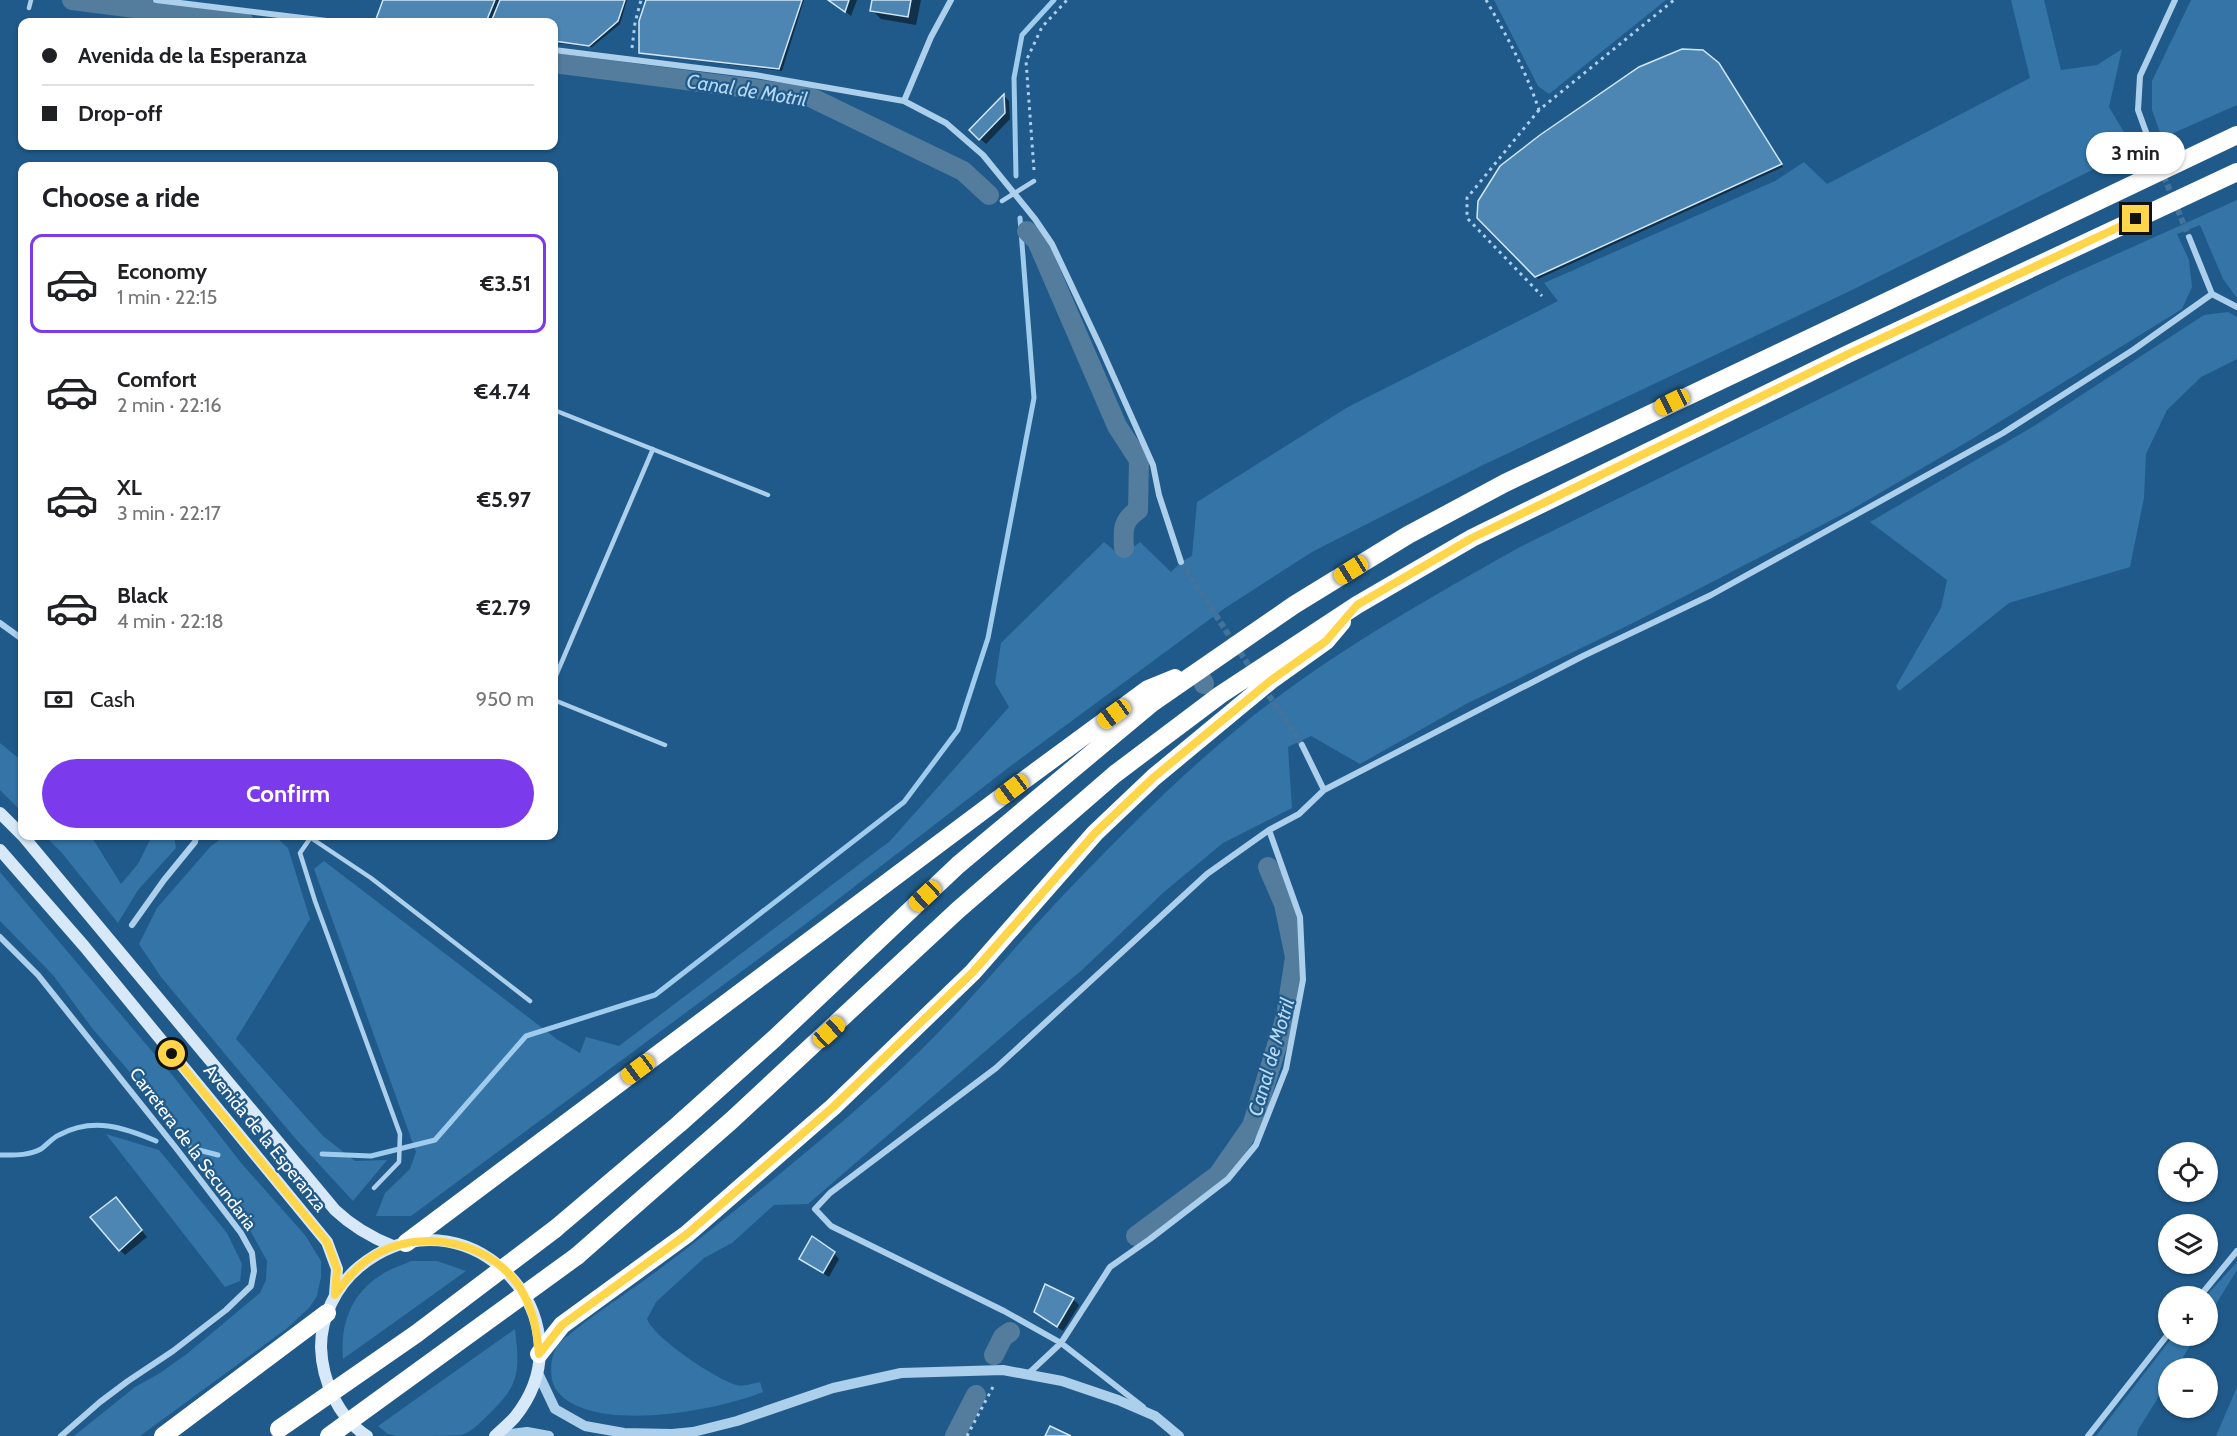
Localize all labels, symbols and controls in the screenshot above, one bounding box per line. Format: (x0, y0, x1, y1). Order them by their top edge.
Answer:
text: Avenida de la Esperanza (78, 42, 307, 69)
water label: Canal de Motril (685, 69, 809, 111)
text: Drop-off (78, 100, 162, 127)
callout: 3 min (2086, 132, 2186, 174)
text: 3 min (2111, 141, 2160, 165)
text: Choose a ride (42, 181, 200, 214)
route end (2122, 205, 2149, 232)
icon: car (45, 257, 99, 311)
text: Economy (117, 258, 207, 285)
text: €3.51 (480, 270, 531, 297)
text: 1 min · 22:15 (117, 285, 217, 309)
icon: car (45, 365, 99, 419)
text: Comfort (117, 366, 196, 393)
text: €4.74 (474, 378, 531, 405)
car (1652, 386, 1692, 418)
text: 2 min · 22:16 (117, 393, 222, 417)
icon: car (45, 473, 99, 527)
text: XL (117, 474, 142, 501)
text: €5.97 (477, 486, 531, 513)
text: 3 min · 22:17 (117, 501, 221, 525)
car (1331, 553, 1371, 587)
icon: car (45, 581, 99, 635)
text: Black (117, 582, 168, 609)
text: €2.79 (477, 594, 531, 621)
text: 4 min · 22:18 (117, 609, 224, 633)
icon: cash (42, 683, 75, 716)
text: Cash (90, 686, 135, 713)
text: 950 m (476, 687, 534, 711)
car (1094, 696, 1134, 732)
button: Confirm (42, 759, 534, 828)
car (992, 771, 1032, 807)
car (906, 877, 944, 915)
water label: Canal de Motril (1243, 995, 1299, 1119)
car (810, 1013, 848, 1051)
route start (158, 1040, 185, 1067)
car (618, 1051, 658, 1087)
street label: Avenida de la Esperanza (199, 1060, 331, 1216)
street label: Carretera de la Secundaria (125, 1063, 262, 1235)
map controls (2158, 1142, 2218, 1418)
button: locate (2158, 1142, 2218, 1202)
button: layers (2158, 1214, 2218, 1274)
button: + (2158, 1286, 2218, 1346)
button: − (2158, 1358, 2218, 1418)

